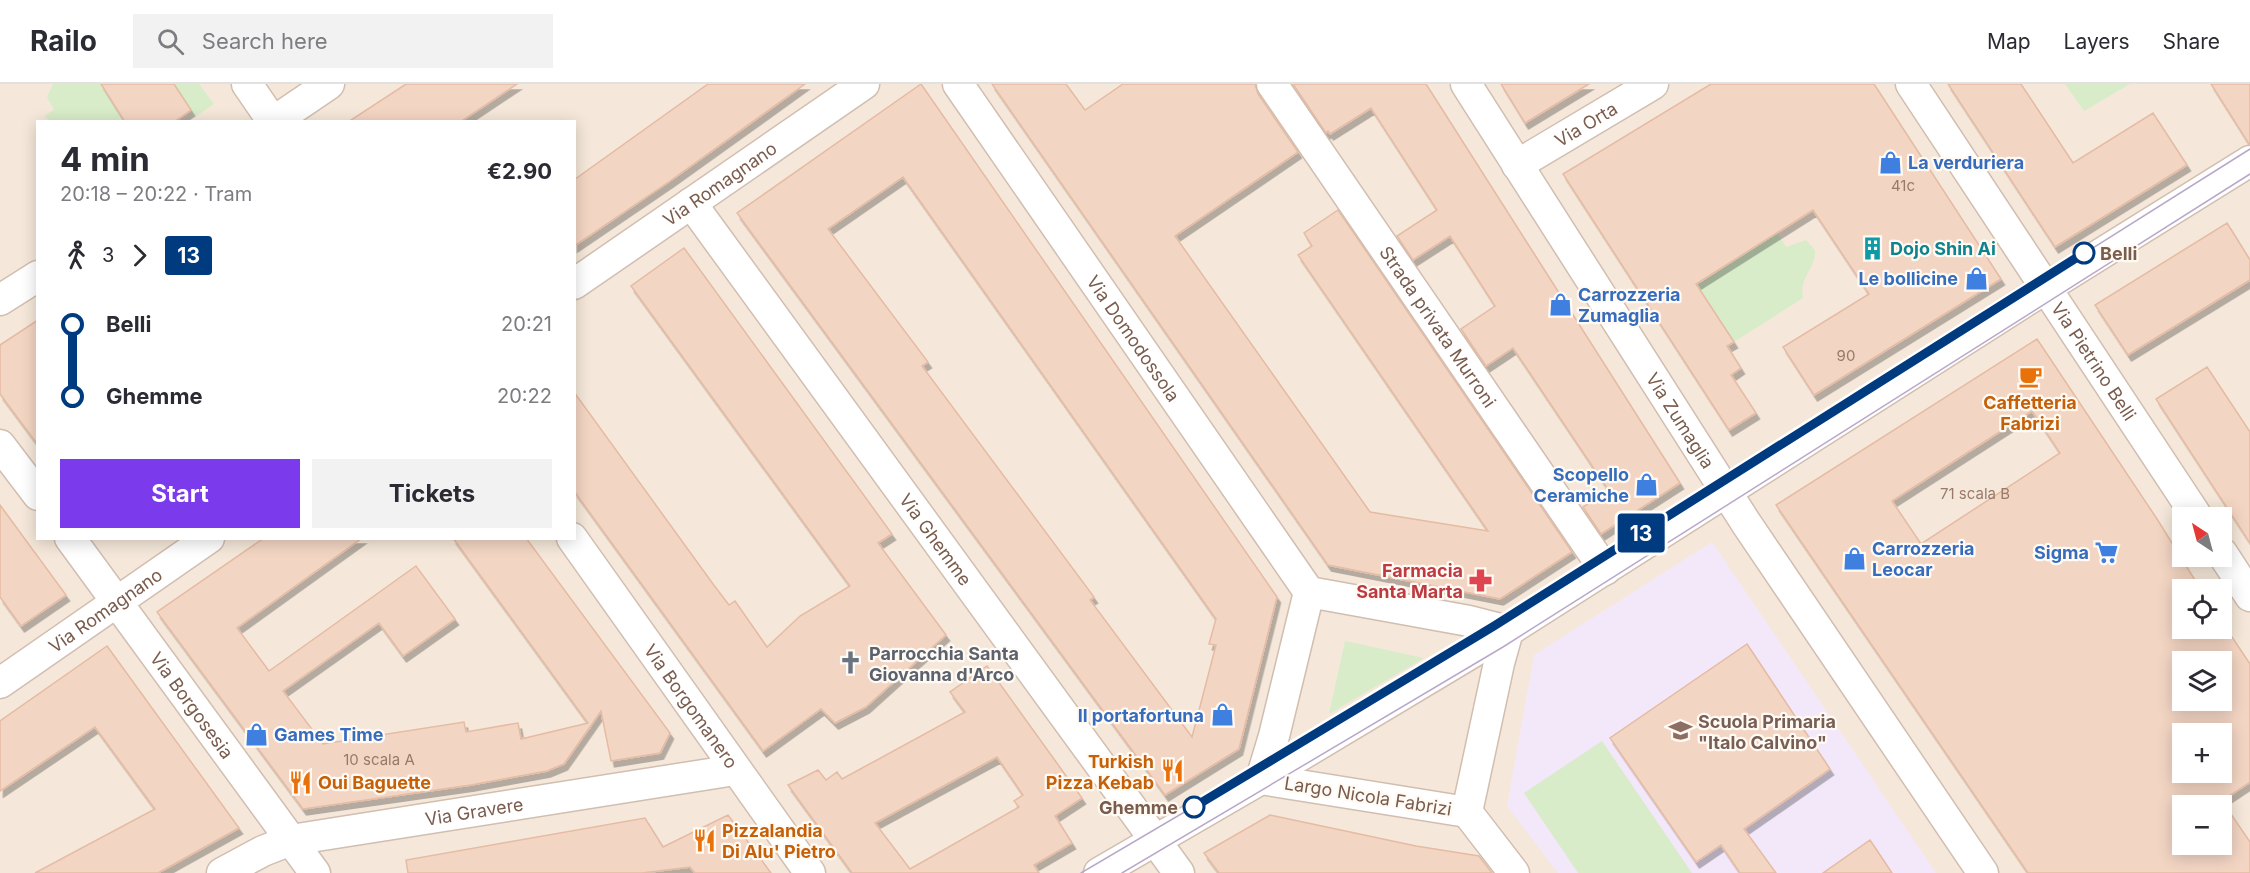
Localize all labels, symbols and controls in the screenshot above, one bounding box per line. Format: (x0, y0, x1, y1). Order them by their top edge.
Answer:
search box (133, 14, 553, 68)
text: Railo (30, 24, 97, 58)
icon: search (154, 25, 187, 58)
text: Search here (202, 28, 328, 54)
text: Map (1987, 29, 2031, 54)
text: Layers (2064, 29, 2130, 54)
text: Share (2163, 29, 2220, 54)
street label: Via Orta (1551, 97, 1621, 151)
street label: Via Romagnano (659, 137, 780, 230)
text: 4 min (60, 139, 150, 179)
shop icon: La verduriera (1877, 149, 1903, 175)
place label: La verduriera (1908, 152, 2024, 173)
text: €2.90 (487, 158, 552, 184)
house number: 41c (1891, 176, 1915, 195)
text: 20:18 – 20:22 · Tram (60, 182, 252, 206)
building icon: Dojo Shin Ai (1859, 235, 1885, 261)
place label: Dojo Shin Ai (1890, 238, 1996, 259)
icon: walk (60, 239, 93, 272)
icon: forward (123, 239, 156, 272)
street label: Strada privata Murroni (1376, 242, 1501, 411)
marker: Belli (2073, 242, 2095, 264)
text: 3 (102, 243, 114, 267)
text: 13 (177, 243, 200, 268)
place label: Belli (2100, 243, 2137, 264)
shop icon: Le bollicine (1963, 265, 1989, 291)
place label: Le bollicine (1858, 268, 1958, 289)
street label: Via Domodossola (1083, 271, 1184, 405)
place label: Carrozzeria Zumaglia (1578, 284, 1681, 326)
shop icon: Carrozzeria Zumaglia (1547, 291, 1573, 317)
street label: Via Pietrino Belli (2047, 298, 2141, 424)
text: Belli (106, 311, 152, 337)
text: 20:21 (501, 312, 552, 336)
house number: 90 (1837, 346, 1855, 365)
cafe icon: Caffetteria Fabrizi (2017, 363, 2043, 389)
street label: Via Zumaglia (1642, 369, 1719, 472)
text: Ghemme (106, 383, 203, 409)
text: 20:22 (497, 384, 552, 408)
place label: Caffetteria Fabrizi (1983, 392, 2077, 434)
button: Start (60, 459, 300, 528)
button: Tickets (312, 459, 552, 528)
place label: Scopello Ceramiche (1534, 464, 1629, 506)
shop icon: Scopello Ceramiche (1634, 471, 1660, 497)
house number: 71 scala B (1940, 484, 2010, 503)
street label: Via Ghemme (895, 489, 976, 589)
north arrow (2172, 507, 2232, 567)
map controls (2172, 507, 2232, 855)
line badge: 13 (1614, 514, 1668, 552)
text: 13 (1630, 521, 1652, 546)
place label: Carrozzeria Leocar (1872, 538, 1975, 580)
supermarket icon: Sigma (2094, 539, 2120, 565)
place label: Sigma (2034, 542, 2089, 563)
shop icon: Carrozzeria Leocar (1841, 545, 1867, 571)
place label: Farmacia Santa Marta (1356, 560, 1463, 602)
street label: Via Romagnano (44, 563, 166, 657)
pharmacy icon: Farmacia Santa Marta (1468, 567, 1494, 593)
button: locate (2172, 579, 2232, 639)
street label: Via Borgomanero (640, 640, 742, 772)
place label: Parrocchia Santa Giovanna d'Arco (869, 643, 1019, 685)
street label: Via Borgosesia (146, 648, 238, 762)
church icon: Parrocchia Santa Giovanna d'Arco (838, 650, 864, 676)
button: layers (2172, 651, 2232, 711)
shop icon: Il portafortuna (1209, 702, 1235, 728)
place label: Il portafortuna (1078, 705, 1204, 726)
place label: Scuola Primaria "Italo Calvino" (1698, 711, 1836, 753)
school or university icon: Scuola Primaria "Italo Calvino" (1667, 718, 1693, 744)
shop icon: Games Time (243, 721, 269, 747)
button: + (2172, 723, 2232, 783)
place label: Games Time (274, 724, 384, 745)
house number: 10 scala A (343, 750, 415, 769)
place label: Turkish Pizza Kebab (1046, 751, 1154, 793)
restaurant icon: Turkish Pizza Kebab (1159, 758, 1185, 784)
restaurant icon: Oui Baguette (287, 769, 313, 795)
place label: Oui Baguette (318, 772, 431, 793)
street label: Largo Nicola Fabrizi (1283, 772, 1453, 820)
street label: Via Gravere (423, 793, 525, 829)
button: − (2172, 795, 2232, 855)
marker: Ghemme (1183, 796, 1205, 818)
place label: Ghemme (1099, 797, 1178, 818)
place label: Pizzalandia Di Alu' Pietro (722, 820, 836, 862)
restaurant icon: Pizzalandia Di Alu' Pietro (691, 827, 717, 853)

